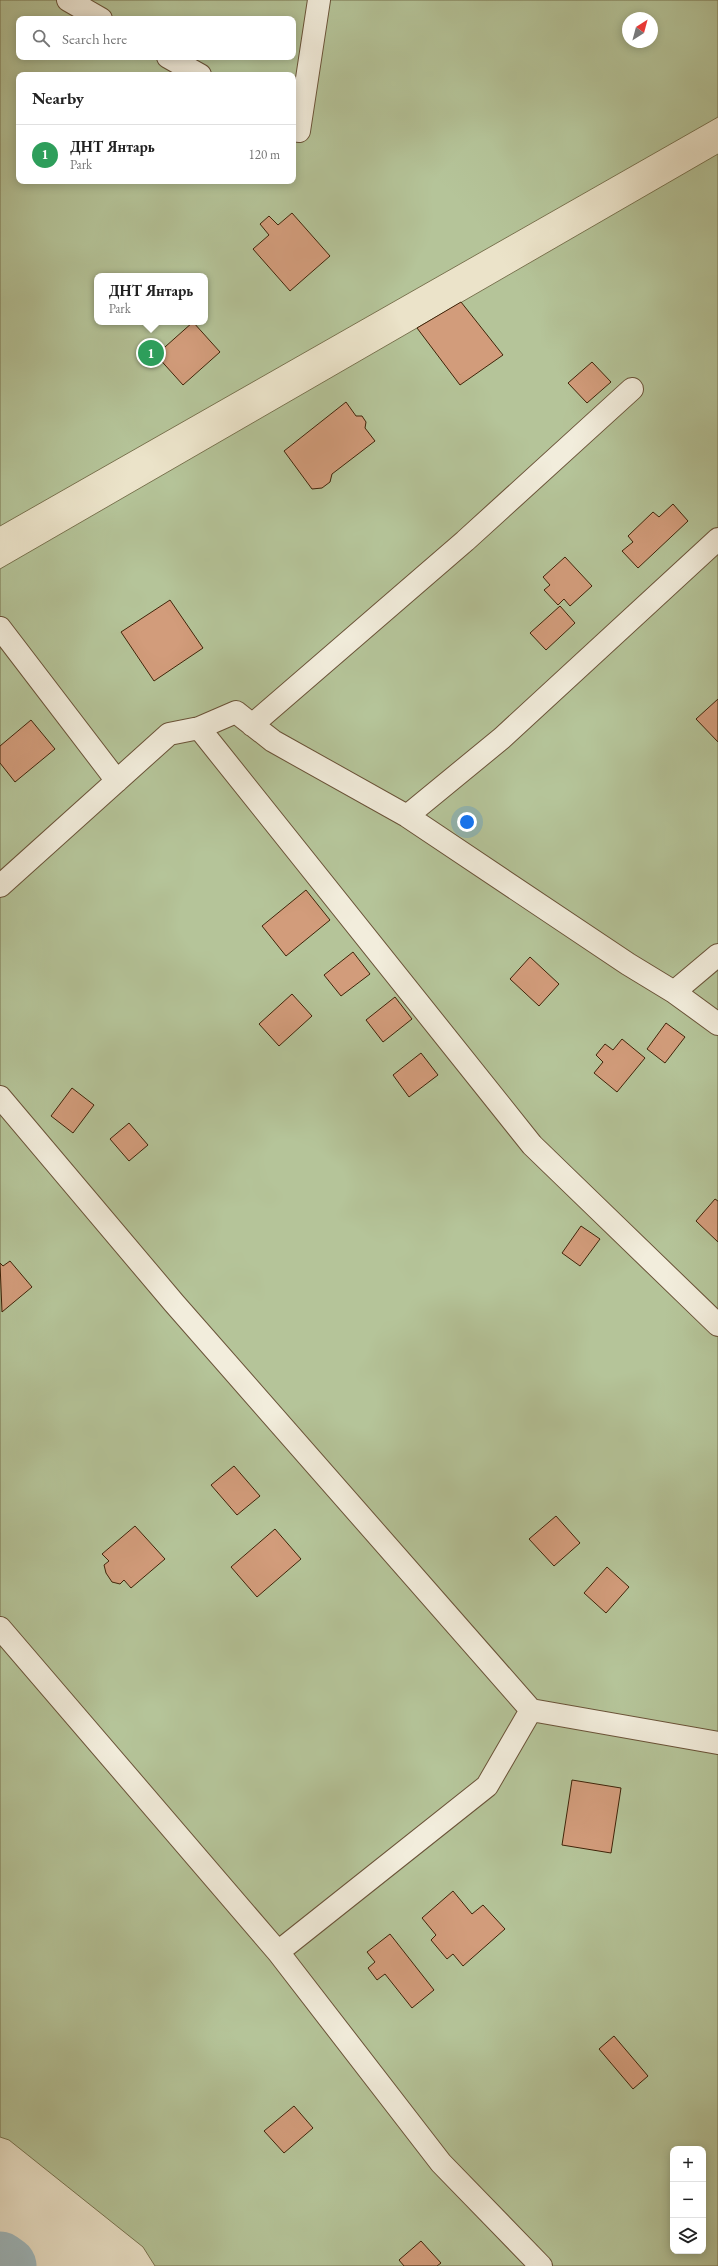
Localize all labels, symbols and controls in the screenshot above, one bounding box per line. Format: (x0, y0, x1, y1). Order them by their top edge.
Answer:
north arrow (622, 12, 658, 48)
search box (16, 16, 296, 60)
icon: search (30, 27, 52, 49)
text: Search here (62, 29, 127, 48)
text: Nearby (32, 87, 84, 109)
text: ДНТ Янтарь (70, 137, 155, 156)
text: 1 (42, 146, 48, 163)
text: 120 m (249, 146, 280, 163)
text: Park (70, 156, 92, 173)
popup (94, 273, 208, 325)
text: ДНТ Янтарь (109, 281, 193, 300)
text: Park (109, 300, 131, 317)
pin: 1 (138, 338, 164, 368)
your location (457, 812, 477, 832)
map controls (670, 2146, 706, 2254)
button: + (670, 2146, 706, 2182)
button: − (670, 2182, 706, 2218)
button: layers (670, 2218, 706, 2254)

